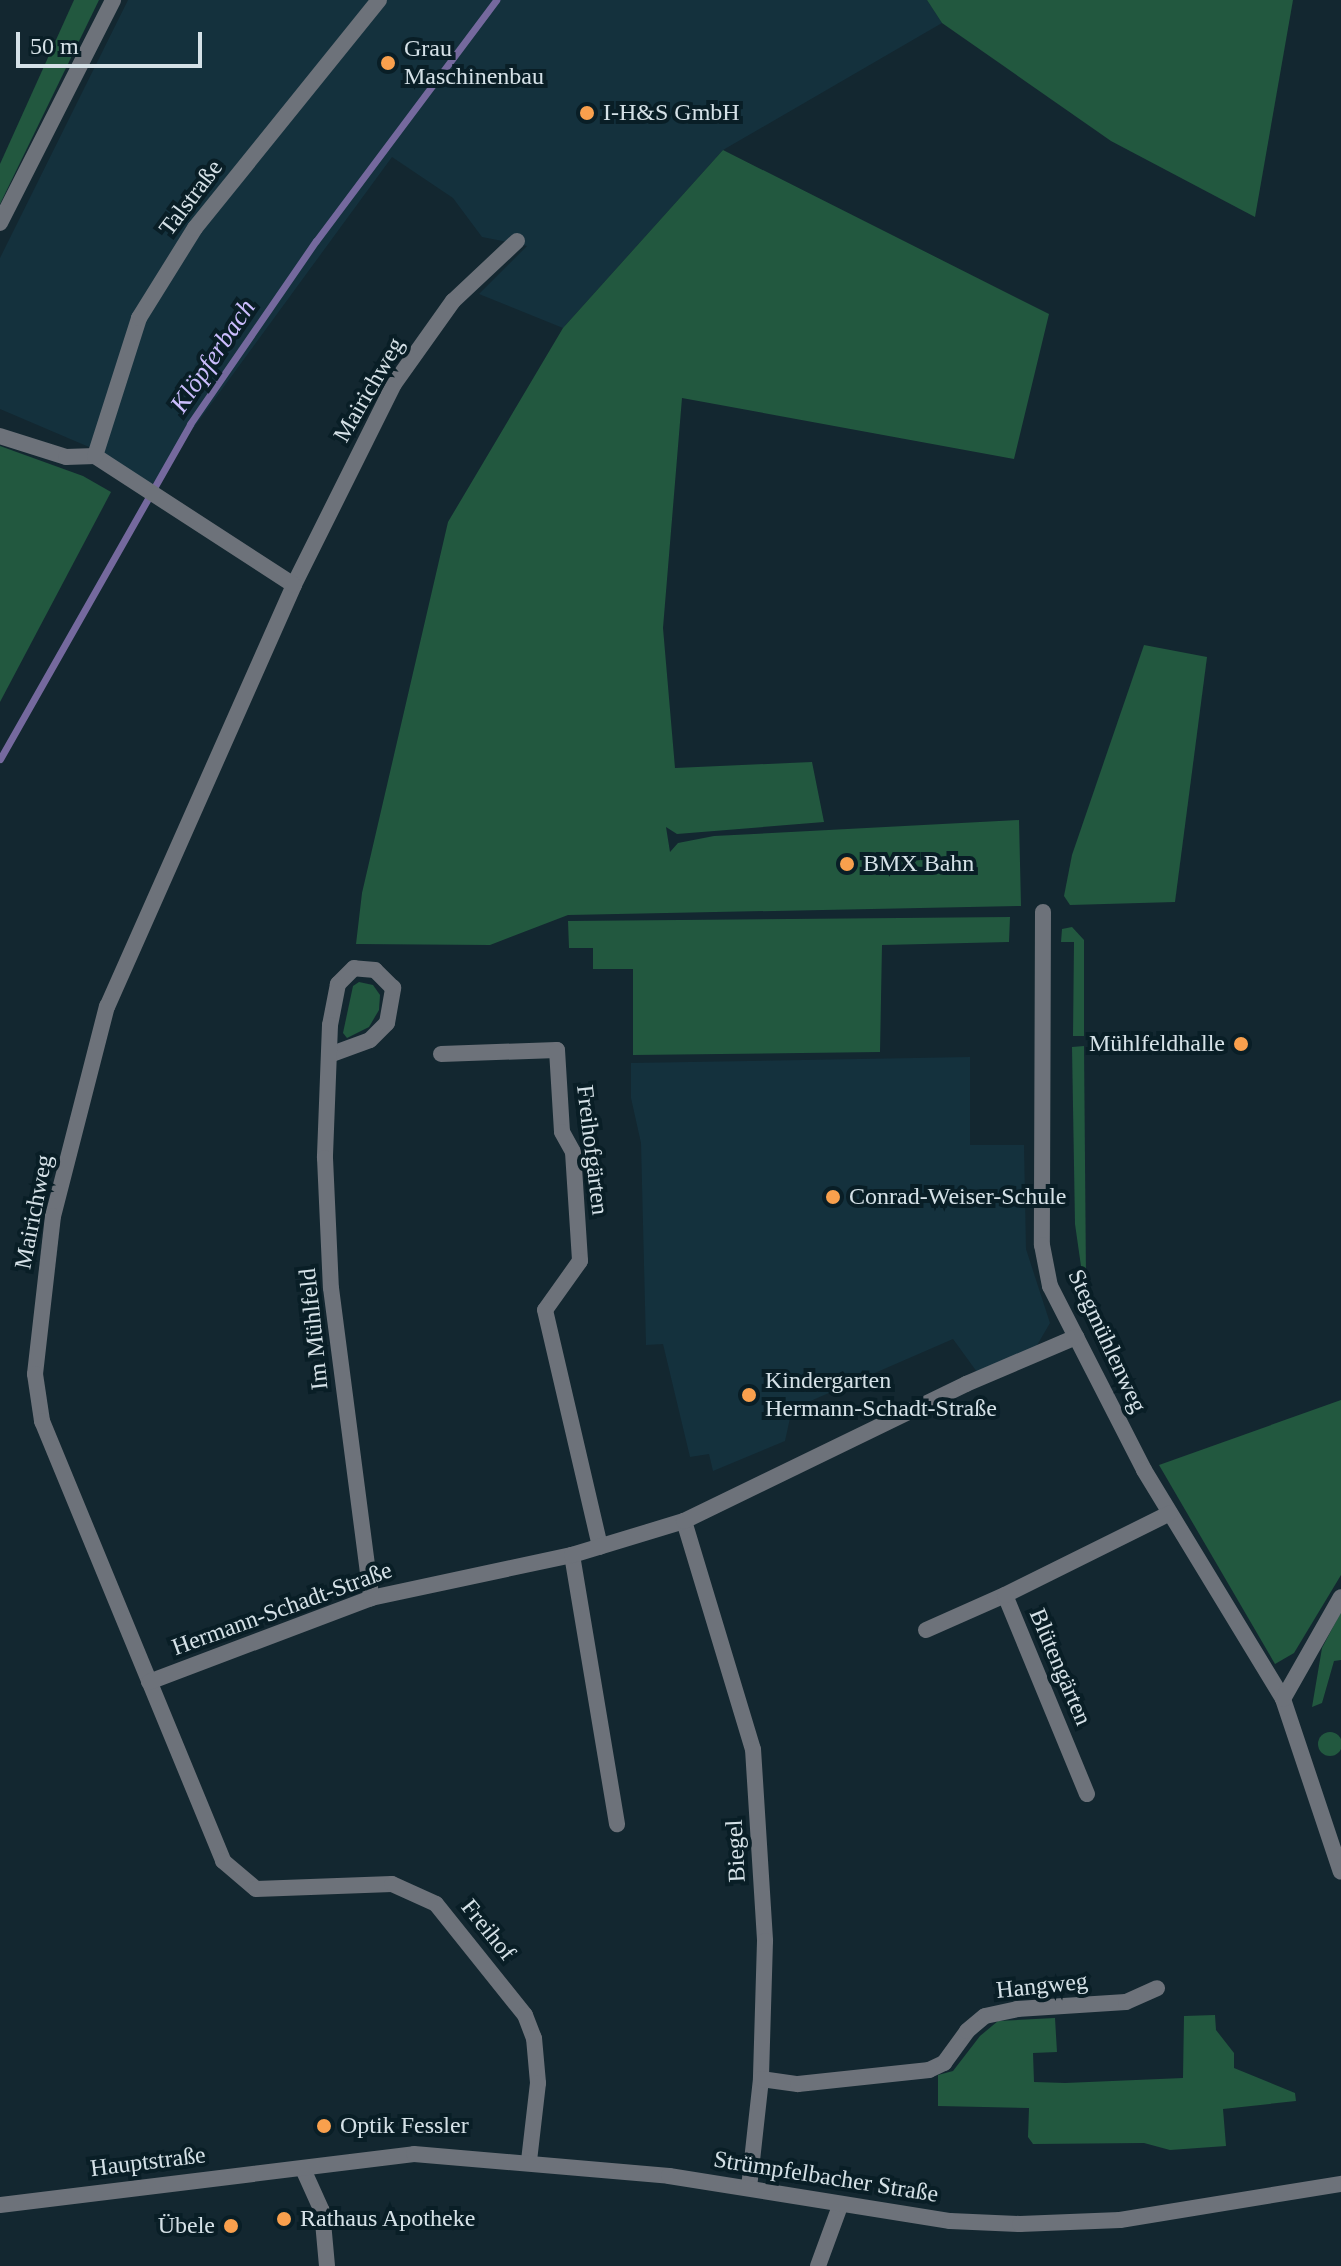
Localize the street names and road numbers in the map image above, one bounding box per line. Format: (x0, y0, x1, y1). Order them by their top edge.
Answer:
street label: Talstraße (153, 154, 229, 242)
street label: Mairichweg (328, 333, 410, 447)
street label: Freihofgärten (570, 1083, 614, 1217)
street label: Mairichweg (9, 1152, 59, 1272)
street label: Stegmühlenweg (1061, 1265, 1153, 1417)
street label: Im Mühlfeld (293, 1267, 335, 1391)
street label: Hermann-Schadt-Straße (168, 1556, 396, 1662)
street label: Blütengärten (1023, 1604, 1097, 1730)
street label: Biegel (720, 1819, 752, 1883)
street label: Freihof (455, 1893, 521, 1967)
street label: Hangweg (995, 1967, 1089, 2005)
street label: Hauptstraße (89, 2141, 207, 2183)
street label: Strümpfelbacher Straße (712, 2145, 940, 2209)

